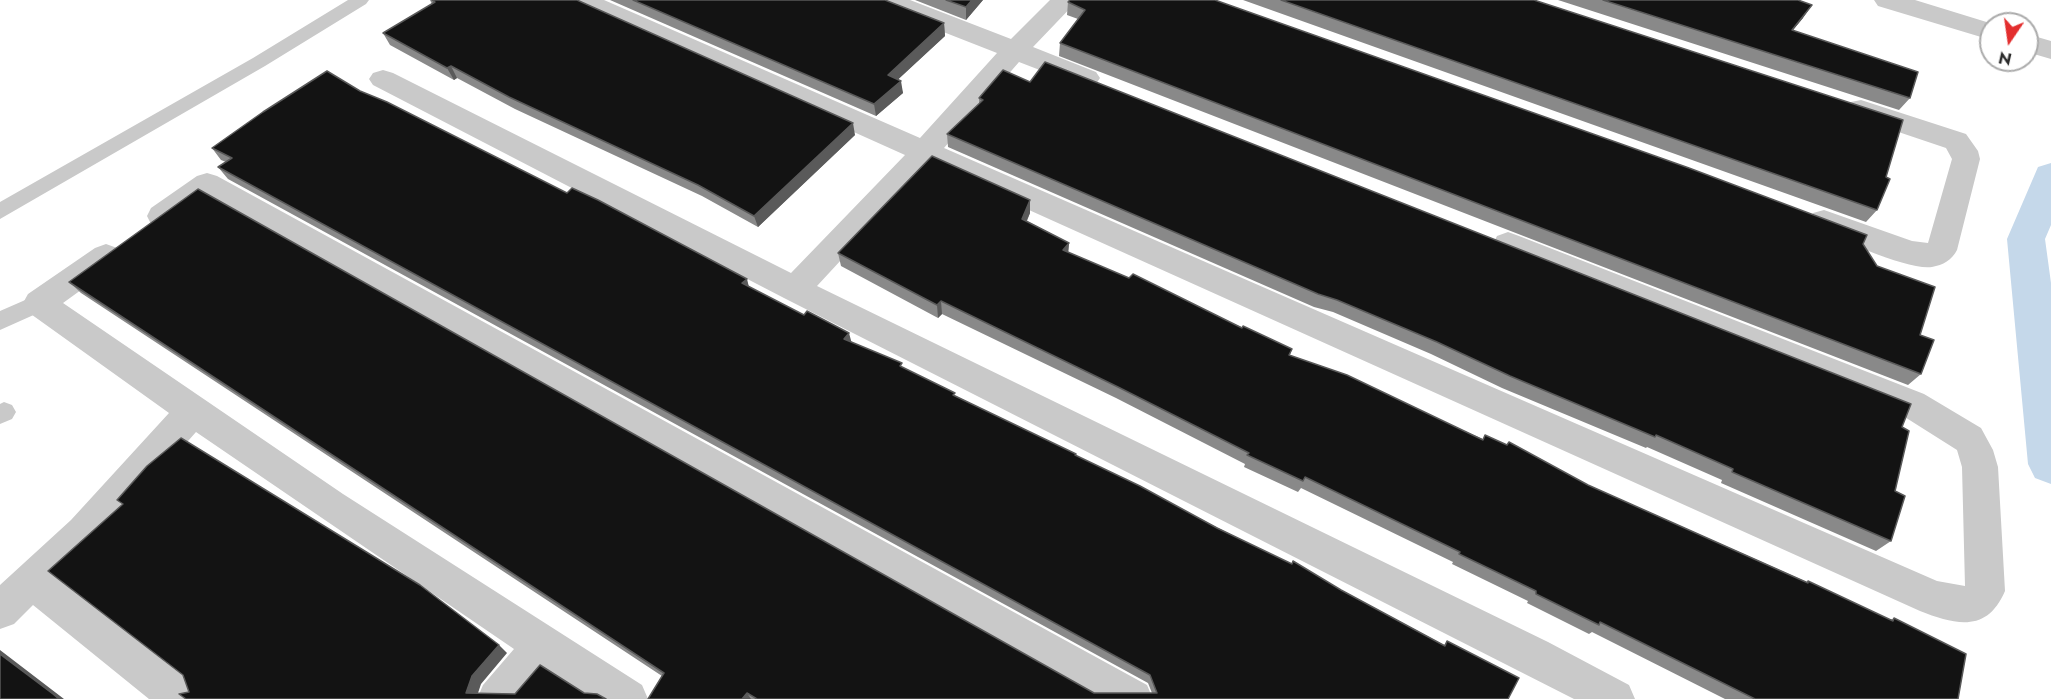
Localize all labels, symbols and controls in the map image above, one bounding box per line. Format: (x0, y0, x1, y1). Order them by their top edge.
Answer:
north arrow (1979, 12, 2039, 72)
text: N (1997, 45, 2014, 71)

